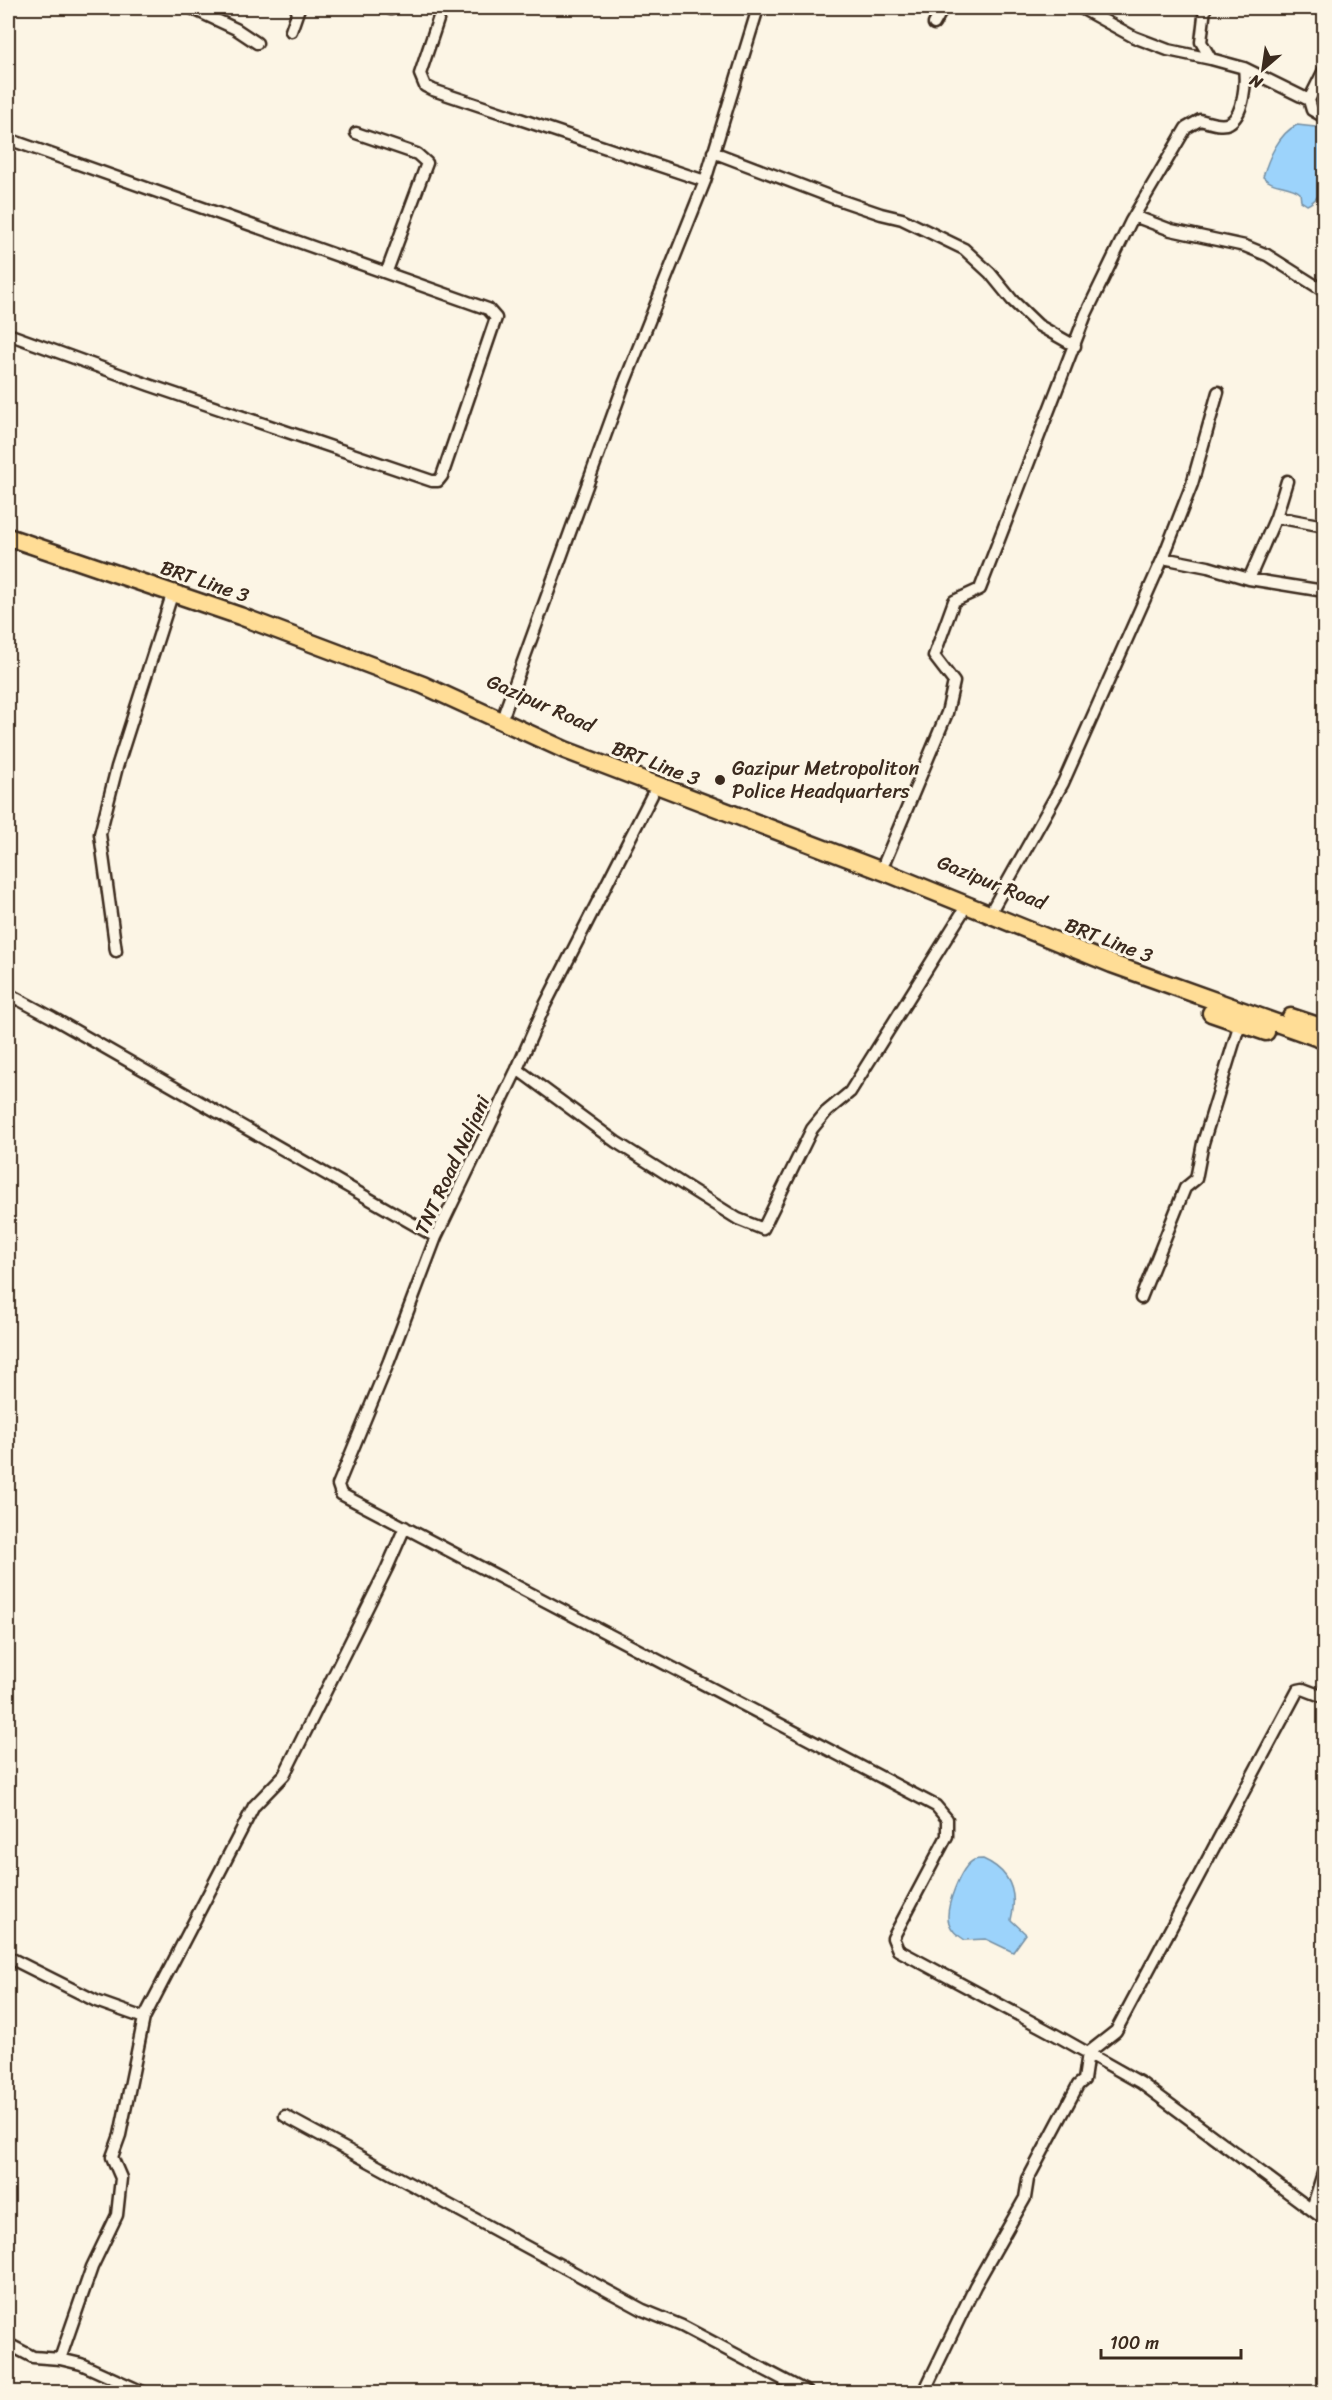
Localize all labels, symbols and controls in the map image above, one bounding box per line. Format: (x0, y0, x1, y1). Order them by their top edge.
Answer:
north arrow (1233, 39, 1293, 99)
text: N (1243, 66, 1269, 98)
street label: BRT Line 3 (156, 550, 254, 613)
street label: Gazipur Road (481, 664, 602, 743)
street label: BRT Line 3 (607, 731, 705, 796)
place label: Gazipur Metropoliton Police Headquarters (732, 751, 919, 809)
marker: Gazipur Metropoliton Police Headquarters (713, 773, 727, 787)
street label: Gazipur Road (932, 845, 1053, 921)
street label: BRT Line 3 (1060, 908, 1158, 973)
street label: TNT Road Naljani (405, 1088, 501, 1241)
scale bar (1101, 2322, 1240, 2360)
text: 100 m (1110, 2327, 1159, 2359)

